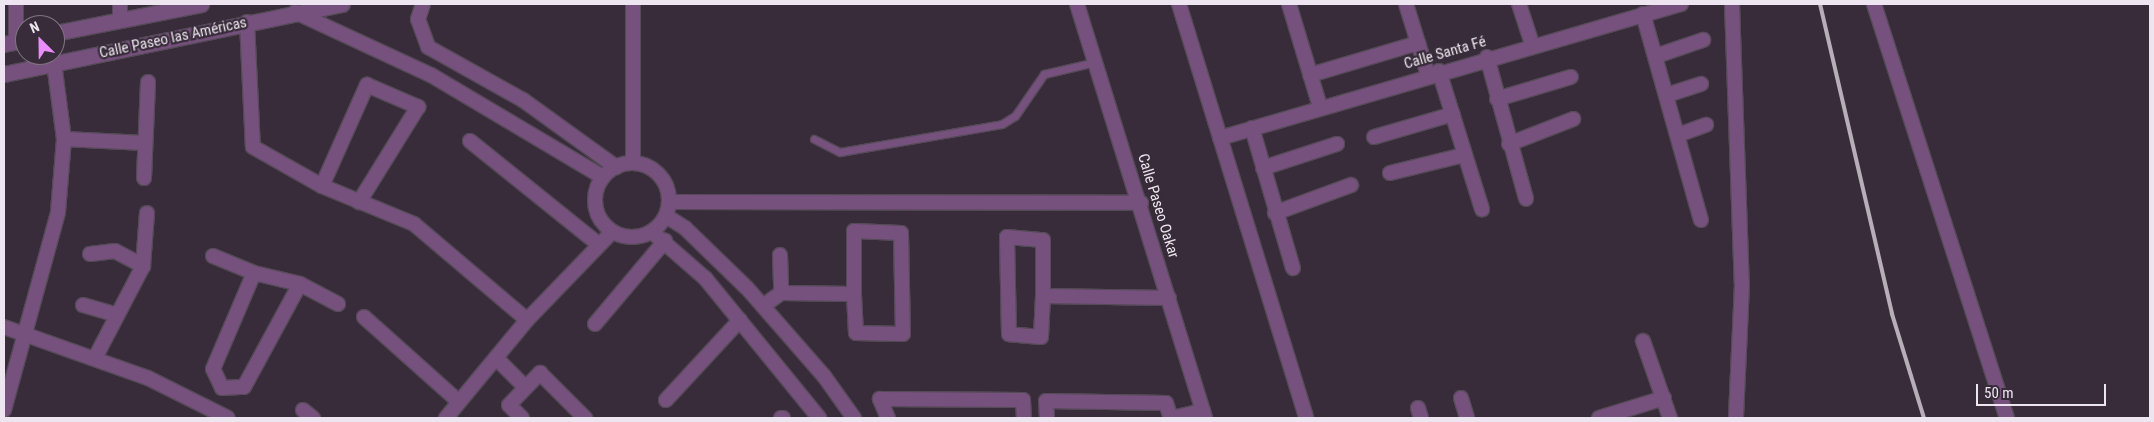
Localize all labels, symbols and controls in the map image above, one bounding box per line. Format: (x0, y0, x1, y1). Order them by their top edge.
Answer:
street label: Calle Paseo las Américas (98, 14, 248, 62)
north arrow (15, 15, 65, 65)
text: N (27, 18, 42, 36)
street label: Calle Santa Fé (1402, 33, 1488, 73)
street label: Calle Paseo Oakar (1134, 152, 1182, 260)
scale bar (1979, 374, 2109, 406)
text: 50 m (1984, 384, 2014, 402)

